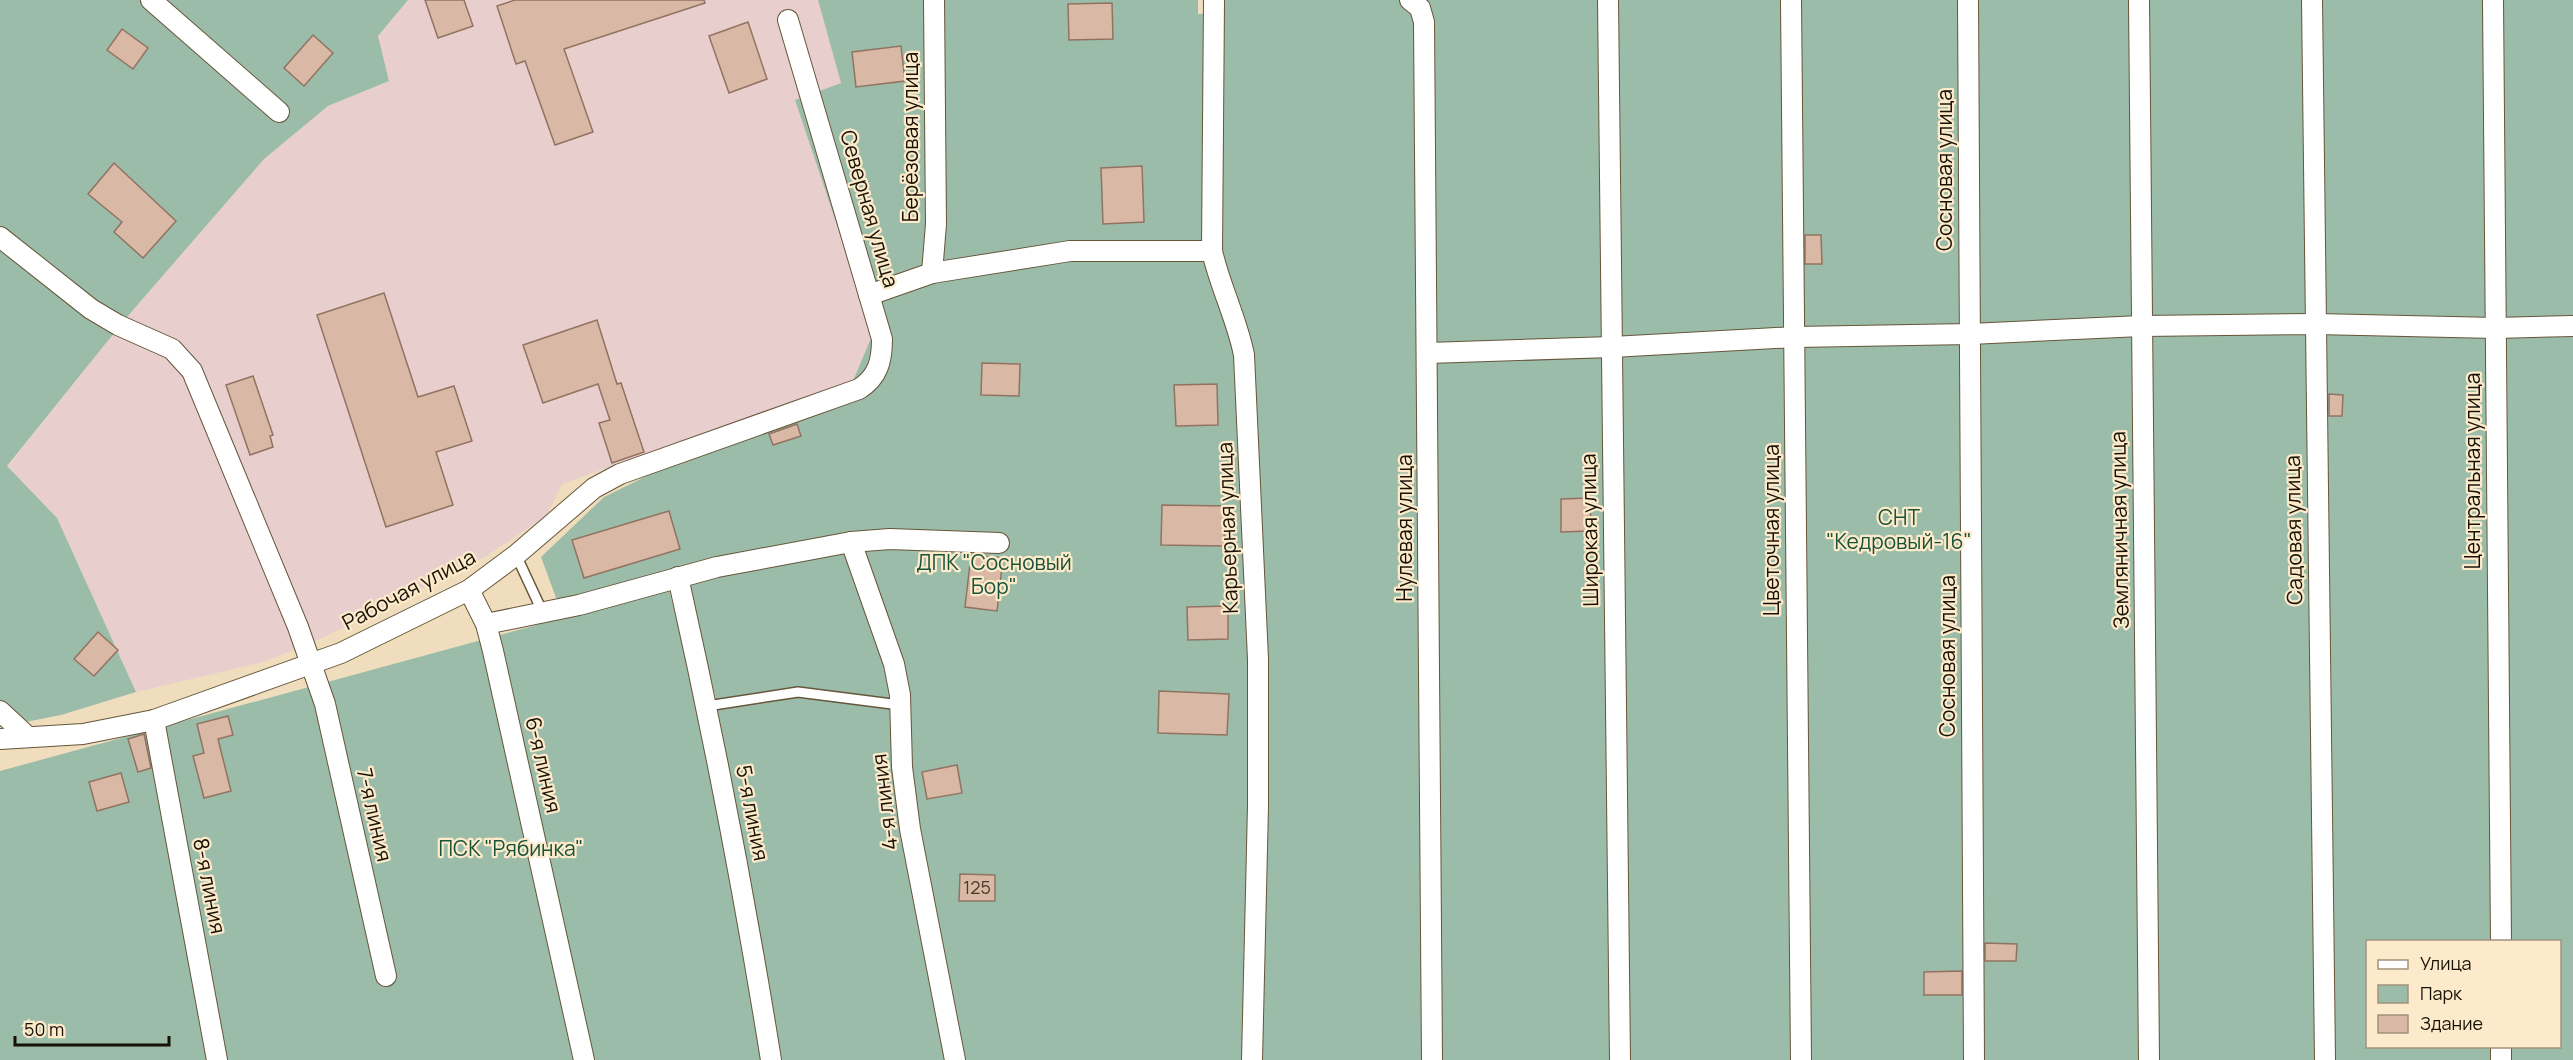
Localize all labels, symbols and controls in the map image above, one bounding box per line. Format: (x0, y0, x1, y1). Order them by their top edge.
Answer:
street label: Берёзовая улица (896, 52, 924, 222)
street label: Сосновая улица (1930, 89, 1958, 251)
street label: Северная улица (834, 127, 906, 291)
street label: Центральная улица (2458, 373, 2486, 569)
street label: Земляничная улица (2103, 431, 2135, 629)
street label: Карьерная улица (1210, 442, 1244, 614)
street label: Цветочная улица (1757, 444, 1785, 616)
street label: Широкая улица (1574, 453, 1604, 607)
street label: Нулевая улица (1390, 454, 1418, 602)
street label: Садовая улица (2278, 455, 2308, 605)
park label: СНТ "Кедровый-16" (1826, 503, 1972, 555)
street label: Рабочая улица (337, 542, 480, 636)
park label: ДПК "Сосновый Бор" (916, 548, 1072, 600)
street label: Сосновая улица (1933, 575, 1961, 737)
street label: 6-я линия (519, 714, 569, 816)
street label: 4-я линия (864, 752, 904, 852)
street label: 5-я линия (730, 763, 776, 863)
street label: 7-я линия (351, 765, 399, 864)
park label: ПСК "Рябинка" (439, 834, 583, 862)
street label: 8-я линия (187, 836, 233, 936)
house number: 125 (963, 875, 991, 899)
legend (2366, 940, 2561, 1048)
text: Улица (2420, 951, 2472, 975)
text: Парк (2420, 981, 2463, 1005)
scale bar (15, 1009, 170, 1047)
text: Здание (2420, 1011, 2483, 1035)
text: 50 m (24, 1017, 64, 1041)

